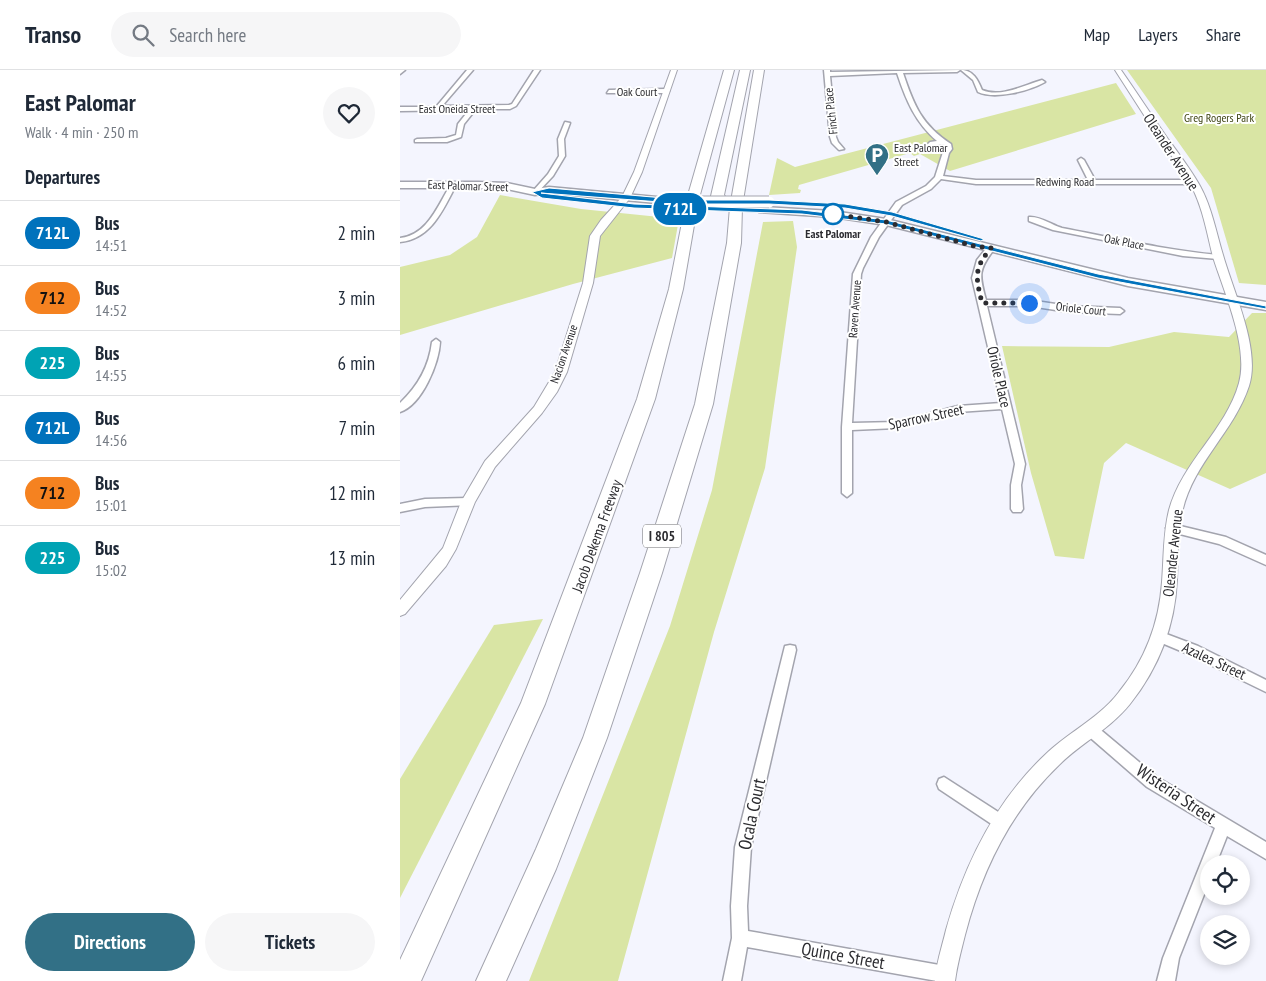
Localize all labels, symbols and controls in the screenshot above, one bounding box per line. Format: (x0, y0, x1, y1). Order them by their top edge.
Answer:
search box (111, 12, 461, 57)
text: Transo (25, 19, 81, 50)
icon: search (129, 21, 157, 49)
text: Search here (169, 23, 246, 47)
text: Map (1084, 23, 1110, 46)
text: Layers (1138, 23, 1178, 46)
text: Share (1206, 23, 1241, 46)
street label: Oak Court (617, 84, 658, 99)
text: East Palomar (25, 87, 136, 118)
button: heart (323, 87, 375, 139)
street label: Finch Place (821, 87, 840, 135)
street label: East Oneida Street (419, 101, 496, 116)
street label: Oleander Avenue (1139, 110, 1203, 194)
park label: Greg Rogers Park (1184, 110, 1254, 125)
text: Walk · 4 min · 250 m (25, 122, 138, 142)
place label: East Palomar Street (894, 140, 948, 169)
parking icon: East Palomar Street (864, 142, 890, 176)
text: Departures (25, 165, 100, 189)
street label: Redwing Road (1036, 174, 1094, 189)
street label: East Palomar Street (427, 177, 509, 194)
line badge: 712L (645, 193, 715, 225)
text: 712L (663, 197, 697, 220)
marker: East Palomar (822, 203, 844, 225)
text: Bus (95, 211, 119, 235)
text: 712L (36, 221, 69, 244)
text: 2 min (338, 221, 375, 245)
place label: East Palomar (805, 226, 861, 241)
street label: Oak Place (1103, 230, 1145, 253)
text: 14:51 (95, 235, 127, 255)
text: Bus (95, 276, 119, 300)
street label: Raven Avenue (845, 279, 864, 338)
text: 712 (40, 286, 65, 309)
text: 3 min (338, 286, 375, 310)
your location (1017, 291, 1042, 316)
street label: Oriole Court (1055, 298, 1108, 319)
text: 14:52 (95, 300, 127, 320)
street label: Nacion Avenue (546, 322, 581, 385)
text: Bus (95, 341, 119, 365)
street label: Oriole Place (983, 344, 1016, 409)
text: 225 (40, 351, 65, 374)
text: 6 min (338, 351, 375, 375)
text: 14:55 (95, 365, 127, 385)
street label: Sparrow Street (887, 399, 965, 434)
text: Bus (95, 406, 119, 430)
text: 712L (36, 416, 69, 439)
text: 7 min (338, 416, 375, 440)
text: 14:56 (95, 430, 127, 450)
text: Bus (95, 471, 119, 495)
street label: Jacob Dekema Freeway (567, 476, 626, 596)
text: 712 (40, 481, 65, 504)
text: 12 min (329, 481, 375, 505)
text: 15:01 (95, 495, 127, 515)
street label: Oleander Avenue (1158, 508, 1187, 598)
road number: I 805 (643, 524, 681, 548)
text: Bus (95, 536, 119, 560)
text: 225 (40, 546, 65, 569)
text: 13 min (329, 546, 375, 570)
text: 15:02 (95, 560, 127, 580)
street label: Azalea Street (1179, 638, 1249, 684)
street label: Wisteria Street (1132, 758, 1221, 829)
street label: Ocala Court (733, 776, 770, 852)
map controls (1200, 855, 1250, 965)
button: locate (1200, 855, 1250, 905)
button: Directions (25, 913, 195, 971)
button: Tickets (205, 913, 375, 971)
button: layers (1200, 915, 1250, 965)
street label: Quince Street (800, 937, 887, 974)

